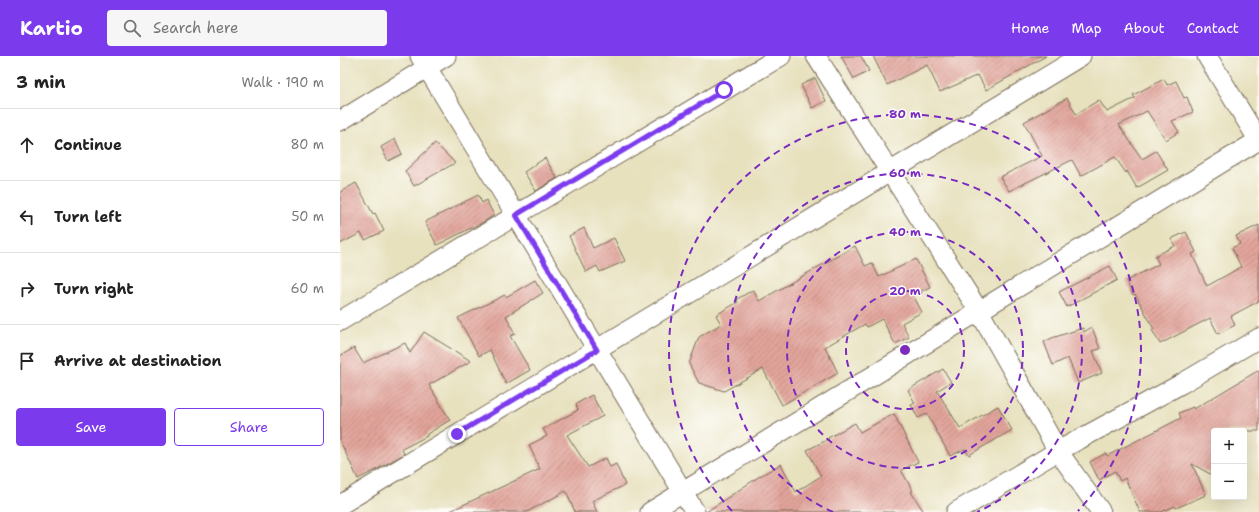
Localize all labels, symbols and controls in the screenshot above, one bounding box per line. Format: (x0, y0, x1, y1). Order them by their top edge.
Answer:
search box (107, 10, 387, 46)
text: Kartio (20, 16, 83, 41)
icon: search (121, 17, 143, 39)
text: Search here (153, 18, 239, 38)
text: Home (1011, 19, 1050, 37)
text: Map (1072, 19, 1102, 37)
text: About (1124, 19, 1165, 37)
text: Contact (1187, 19, 1239, 37)
text: 3 min (16, 71, 66, 93)
text: Walk · 190 m (242, 74, 324, 91)
route start (715, 81, 733, 99)
text: 80 m (889, 106, 921, 122)
icon: ahead (16, 134, 38, 156)
text: Continue (54, 135, 122, 155)
text: 80 m (290, 136, 324, 153)
text: 60 m (889, 165, 921, 181)
icon: left (16, 206, 38, 228)
text: Turn left (54, 207, 122, 227)
text: 50 m (291, 208, 324, 225)
text: 40 m (889, 224, 921, 240)
icon: right (16, 278, 38, 300)
text: Turn right (54, 279, 134, 299)
text: 60 m (291, 280, 324, 297)
text: 20 m (889, 283, 921, 299)
centre of rings (898, 343, 912, 357)
icon: arrive (16, 350, 38, 372)
text: Arrive at destination (54, 351, 222, 371)
button: Save (16, 408, 166, 446)
button: Share (174, 408, 324, 446)
route end (448, 425, 466, 443)
map controls (1211, 428, 1247, 500)
button: + (1211, 428, 1247, 464)
button: − (1211, 464, 1247, 500)

